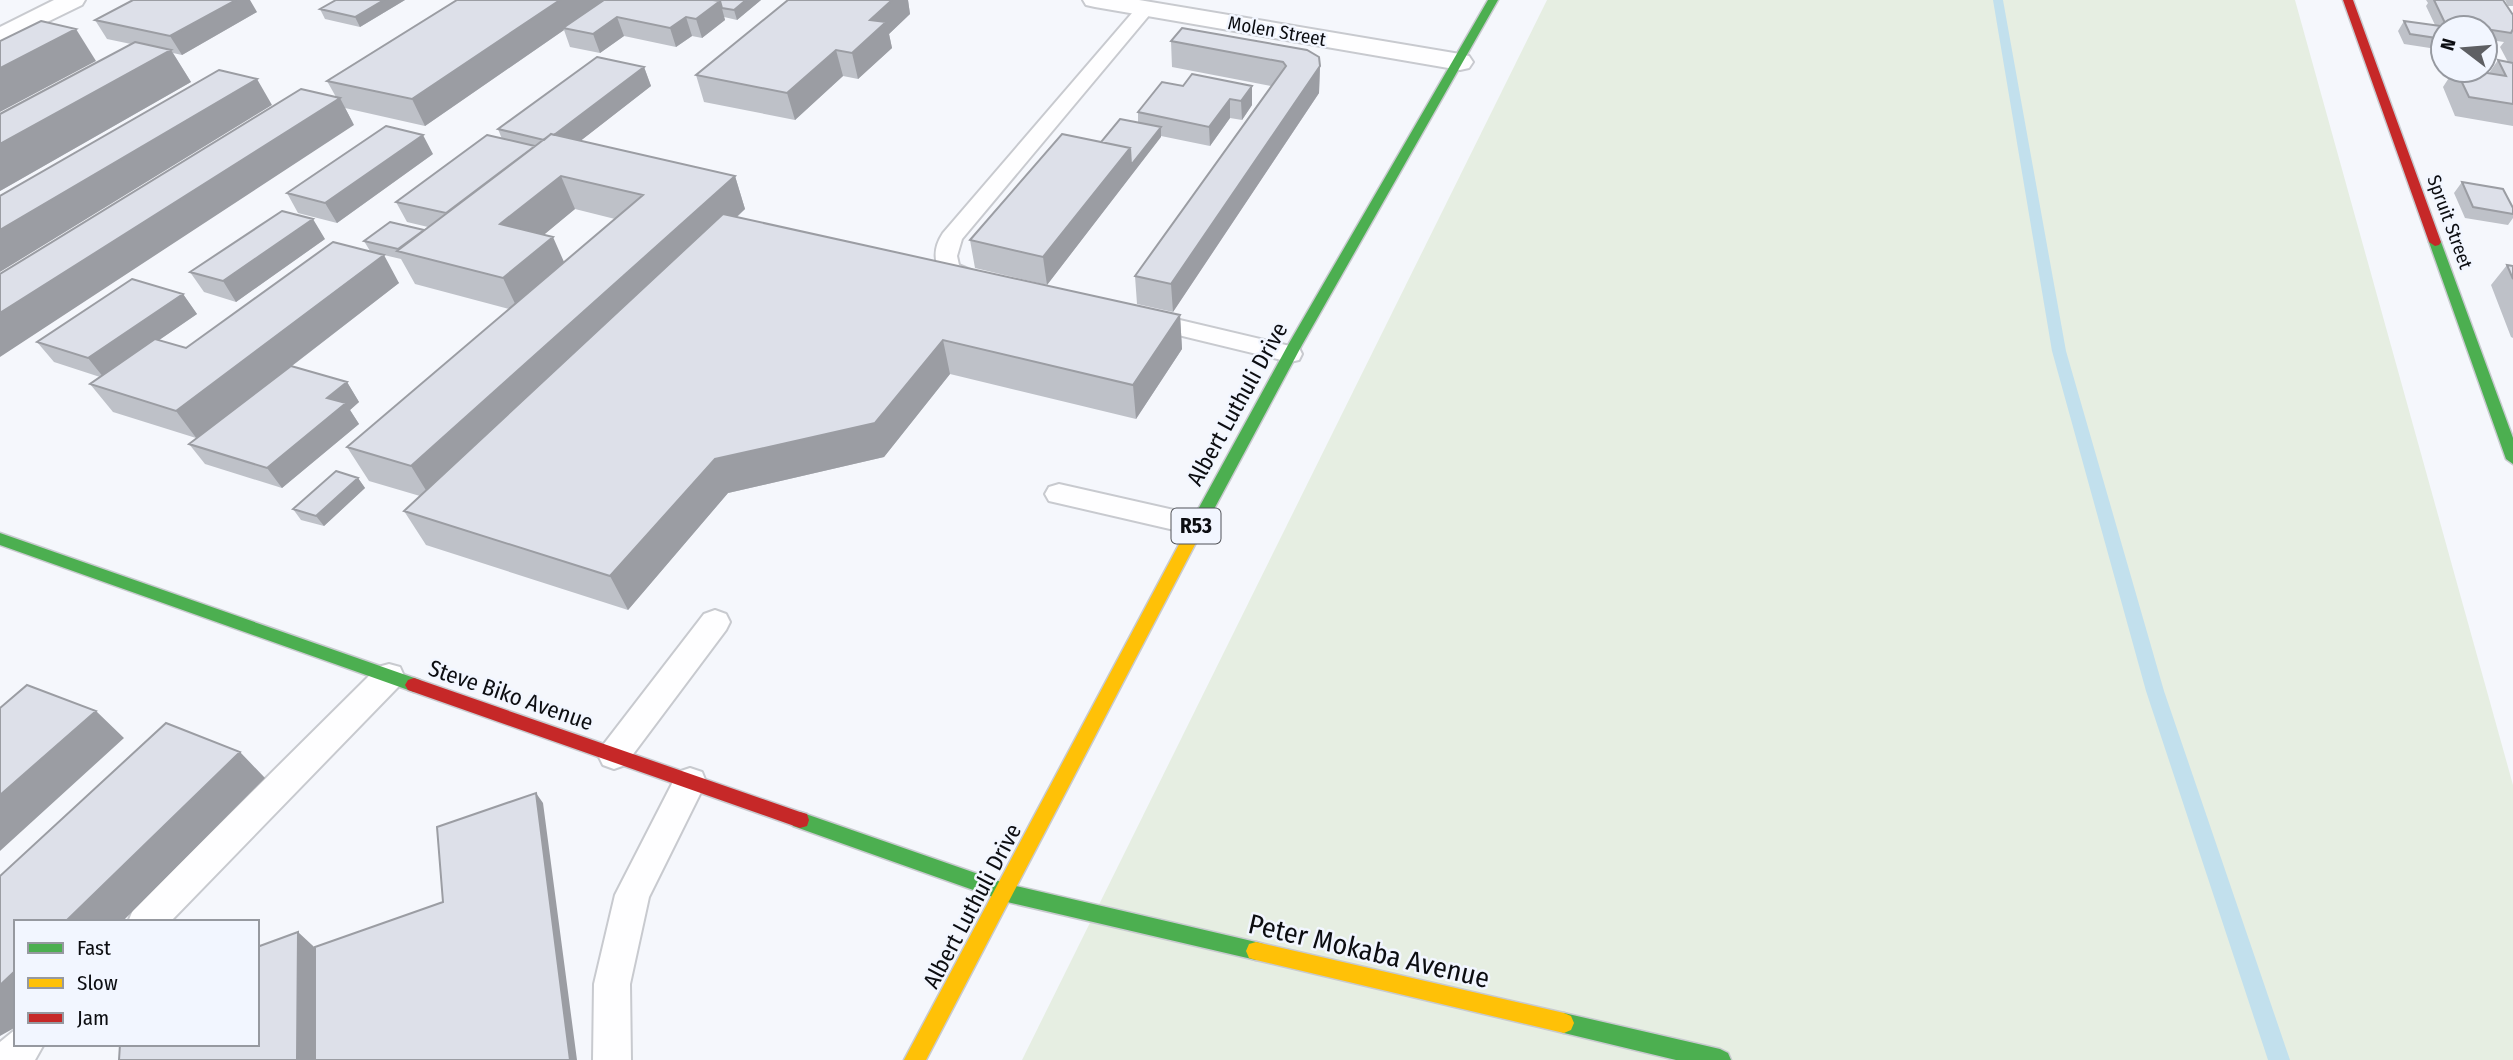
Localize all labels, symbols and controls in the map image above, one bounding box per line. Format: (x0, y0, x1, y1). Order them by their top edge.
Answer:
street label: Molen Street (1226, 11, 1329, 51)
north arrow (2429, 14, 2499, 84)
text: N (2436, 36, 2461, 53)
street label: Spruit Street (2422, 172, 2478, 273)
street label: Albert Luthuli Drive (1181, 318, 1293, 490)
road number: R53 (1172, 508, 1220, 544)
street label: Steve Biko Avenue (425, 654, 597, 736)
street label: Albert Luthuli Drive (917, 819, 1027, 993)
street label: Peter Mokaba Avenue (1245, 907, 1493, 995)
legend (14, 920, 259, 1046)
text: Fast (77, 935, 111, 961)
text: Slow (77, 970, 118, 996)
text: Jam (77, 1005, 109, 1031)

